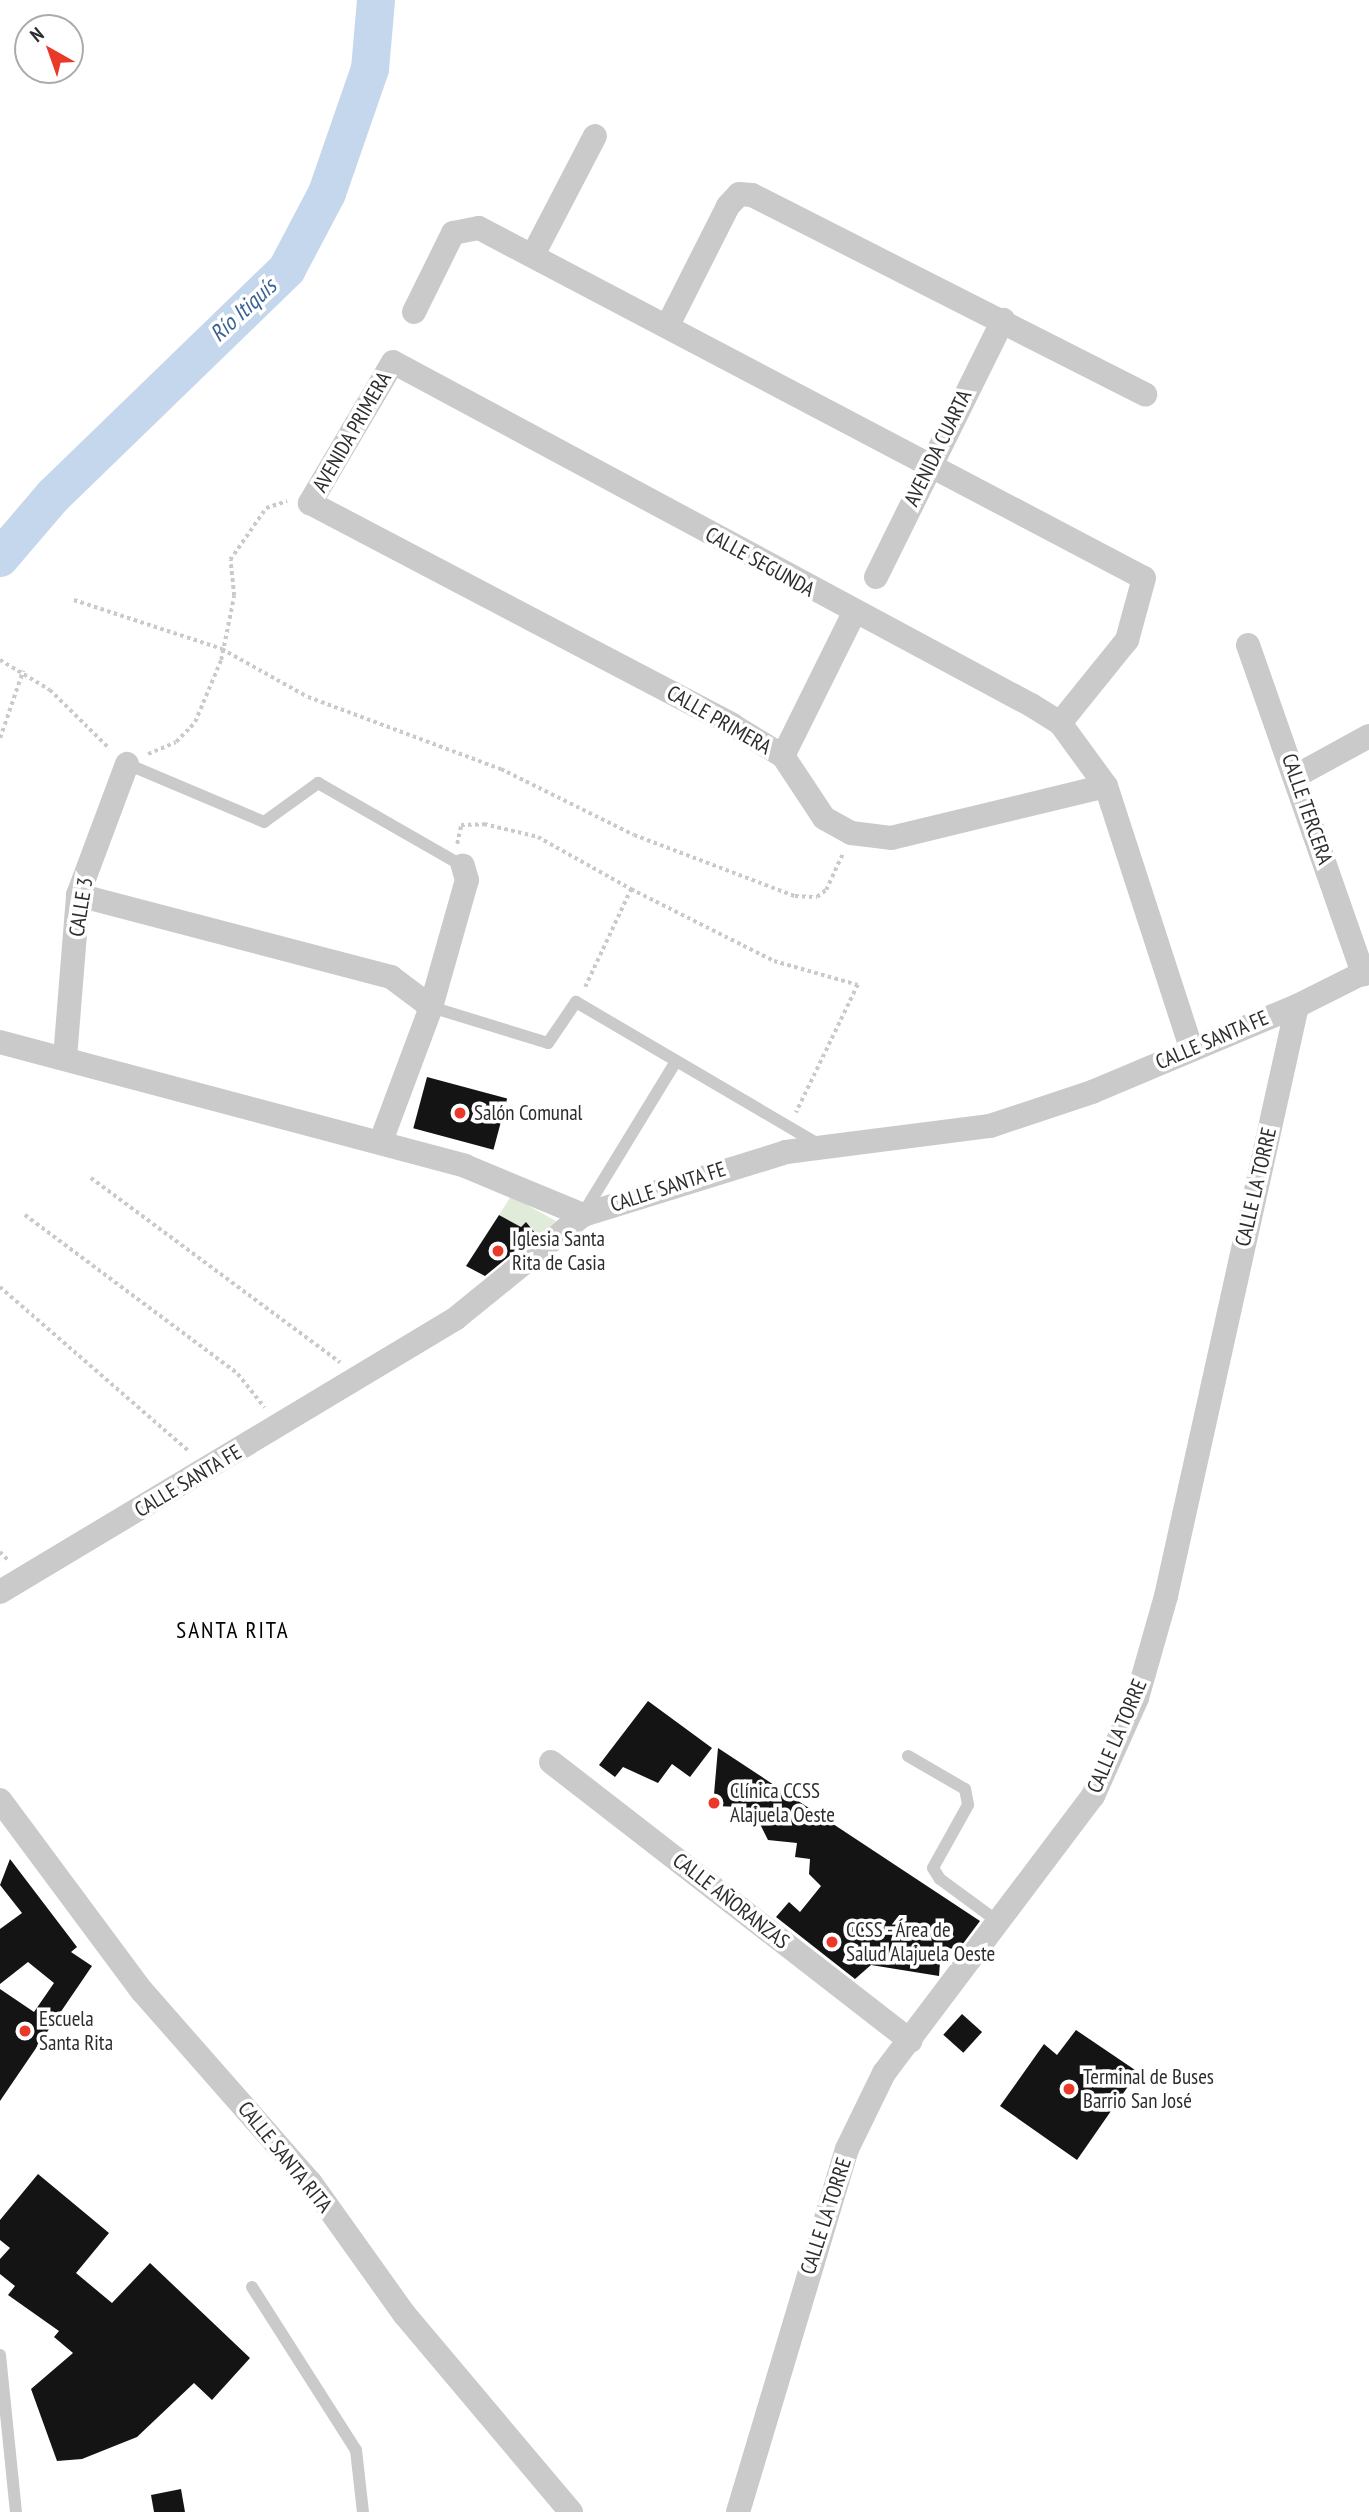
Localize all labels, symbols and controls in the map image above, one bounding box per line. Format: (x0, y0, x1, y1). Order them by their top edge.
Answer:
north arrow (14, 14, 84, 84)
text: N (25, 22, 48, 47)
water label: Río Itiquís (204, 273, 282, 347)
street label: AVENIDA PRIMERA (307, 367, 397, 497)
street label: AVENIDA CUARTA (899, 386, 977, 510)
street label: CALLE SEGUNDA (701, 522, 819, 602)
street label: CALLE PRIMERA (662, 680, 776, 760)
street label: CALLE TERCERA (1276, 750, 1338, 868)
street label: CALLE 3 (64, 876, 98, 938)
street label: CALLE SANTA FE (1152, 1005, 1272, 1075)
place label: Salón Comunal (474, 1100, 582, 1126)
marker: Salón Comunal (452, 1105, 468, 1121)
street label: CALLE LA TORRE (1230, 1125, 1282, 1249)
street label: CALLE SANTA FE (607, 1156, 729, 1218)
place label: Iglesia Santa Rita de Casia (512, 1226, 605, 1276)
marker: Iglesia Santa Rita de Casia (490, 1243, 506, 1259)
street label: CALLE SANTA FE (130, 1439, 246, 1523)
district label: SANTA RITA (177, 1616, 289, 1644)
street label: CALLE LA TORRE (1081, 1675, 1153, 1797)
place label: Clínica CCSS Alajuela Oeste (730, 1778, 835, 1828)
marker: Clínica CCSS Alajuela Oeste (704, 1793, 724, 1813)
street label: CALLE AÑORANZAS (668, 1848, 794, 1954)
place label: CCSS - Área de Salud Alajuela Oeste (846, 1917, 996, 1967)
marker: CCSS - Área de Salud Alajuela Oeste (824, 1934, 840, 1950)
place label: Escuela Santa Rita (39, 2006, 113, 2056)
marker: Escuela Santa Rita (17, 2023, 33, 2039)
place label: Terminal de Buses Barrio San José (1083, 2064, 1214, 2114)
marker: Terminal de Buses Barrio San José (1061, 2081, 1077, 2097)
street label: CALLE SANTA RITA (232, 2096, 338, 2218)
street label: CALLE LA TORRE (795, 2154, 857, 2278)

